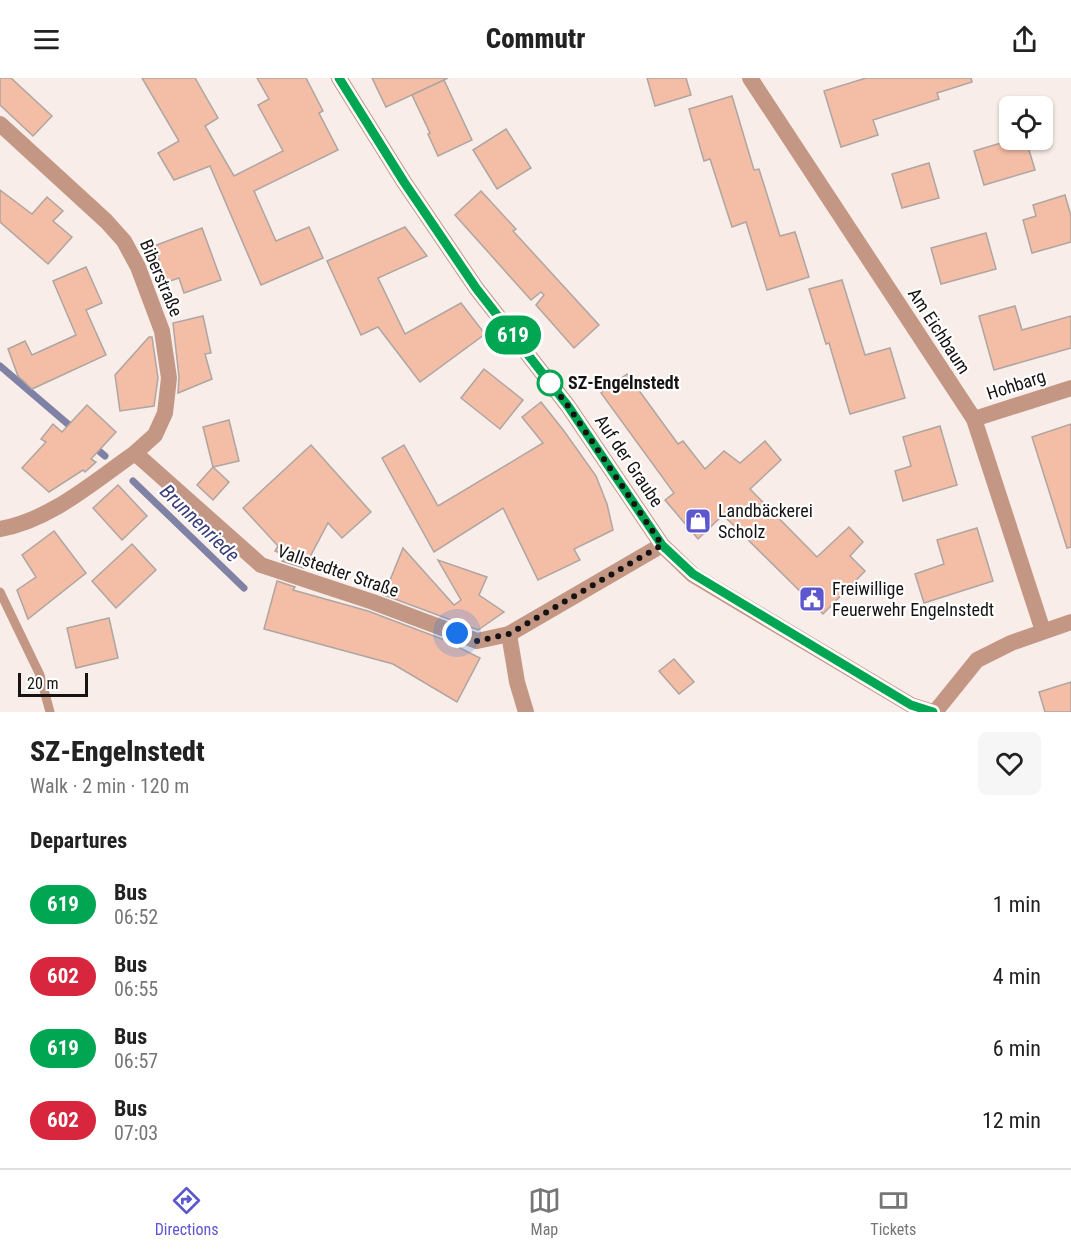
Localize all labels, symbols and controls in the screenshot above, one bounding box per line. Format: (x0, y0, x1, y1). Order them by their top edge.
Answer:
icon: menu (30, 23, 63, 56)
text: Commutr (486, 23, 585, 55)
icon: share (1008, 23, 1041, 56)
map controls (999, 96, 1053, 150)
button: locate (999, 96, 1053, 150)
street label: Biberstraße (136, 236, 187, 320)
street label: Am Eichbaum (904, 284, 975, 378)
line badge: 619 (478, 316, 548, 354)
text: 619 (497, 323, 529, 347)
street label: Hohbarg (984, 365, 1048, 404)
marker: SZ-Engelnstedt (537, 370, 563, 396)
place label: SZ-Engelnstedt (568, 372, 680, 393)
street label: Auf der Graube (591, 411, 668, 511)
water label: Brunnenriede (155, 479, 245, 567)
place label: Landbäckerei Scholz (718, 500, 813, 542)
shop icon: Landbäckerei Scholz (683, 506, 713, 536)
street label: Vallstedter Straße (275, 540, 402, 601)
place label: Freiwillige Feuerwehr Engelnstedt (832, 578, 994, 620)
public building icon: Freiwillige Feuerwehr Engelnstedt (797, 584, 827, 614)
your location (442, 618, 472, 648)
scale bar (18, 670, 88, 698)
text: 20 m (27, 674, 59, 693)
button: heart (978, 732, 1041, 795)
text: SZ-Engelnstedt (30, 735, 205, 768)
text: Walk · 2 min · 120 m (30, 774, 189, 798)
text: Departures (30, 828, 127, 853)
text: Bus (114, 880, 147, 905)
text: 619 (47, 892, 79, 916)
text: 1 min (993, 892, 1041, 917)
text: 06:52 (114, 905, 158, 929)
text: Bus (114, 952, 147, 977)
text: 602 (47, 964, 79, 988)
text: 4 min (993, 964, 1041, 989)
text: 06:55 (114, 977, 158, 1001)
text: Bus (114, 1024, 147, 1049)
text: 619 (47, 1036, 79, 1060)
text: 6 min (993, 1036, 1041, 1061)
text: 06:57 (114, 1049, 158, 1073)
text: Bus (114, 1096, 147, 1121)
text: 602 (47, 1108, 79, 1132)
text: 12 min (982, 1108, 1041, 1133)
text: 07:03 (114, 1121, 158, 1145)
tab: Directions (155, 1184, 219, 1239)
tab: Map (528, 1184, 561, 1239)
tab: Tickets (870, 1184, 916, 1239)

